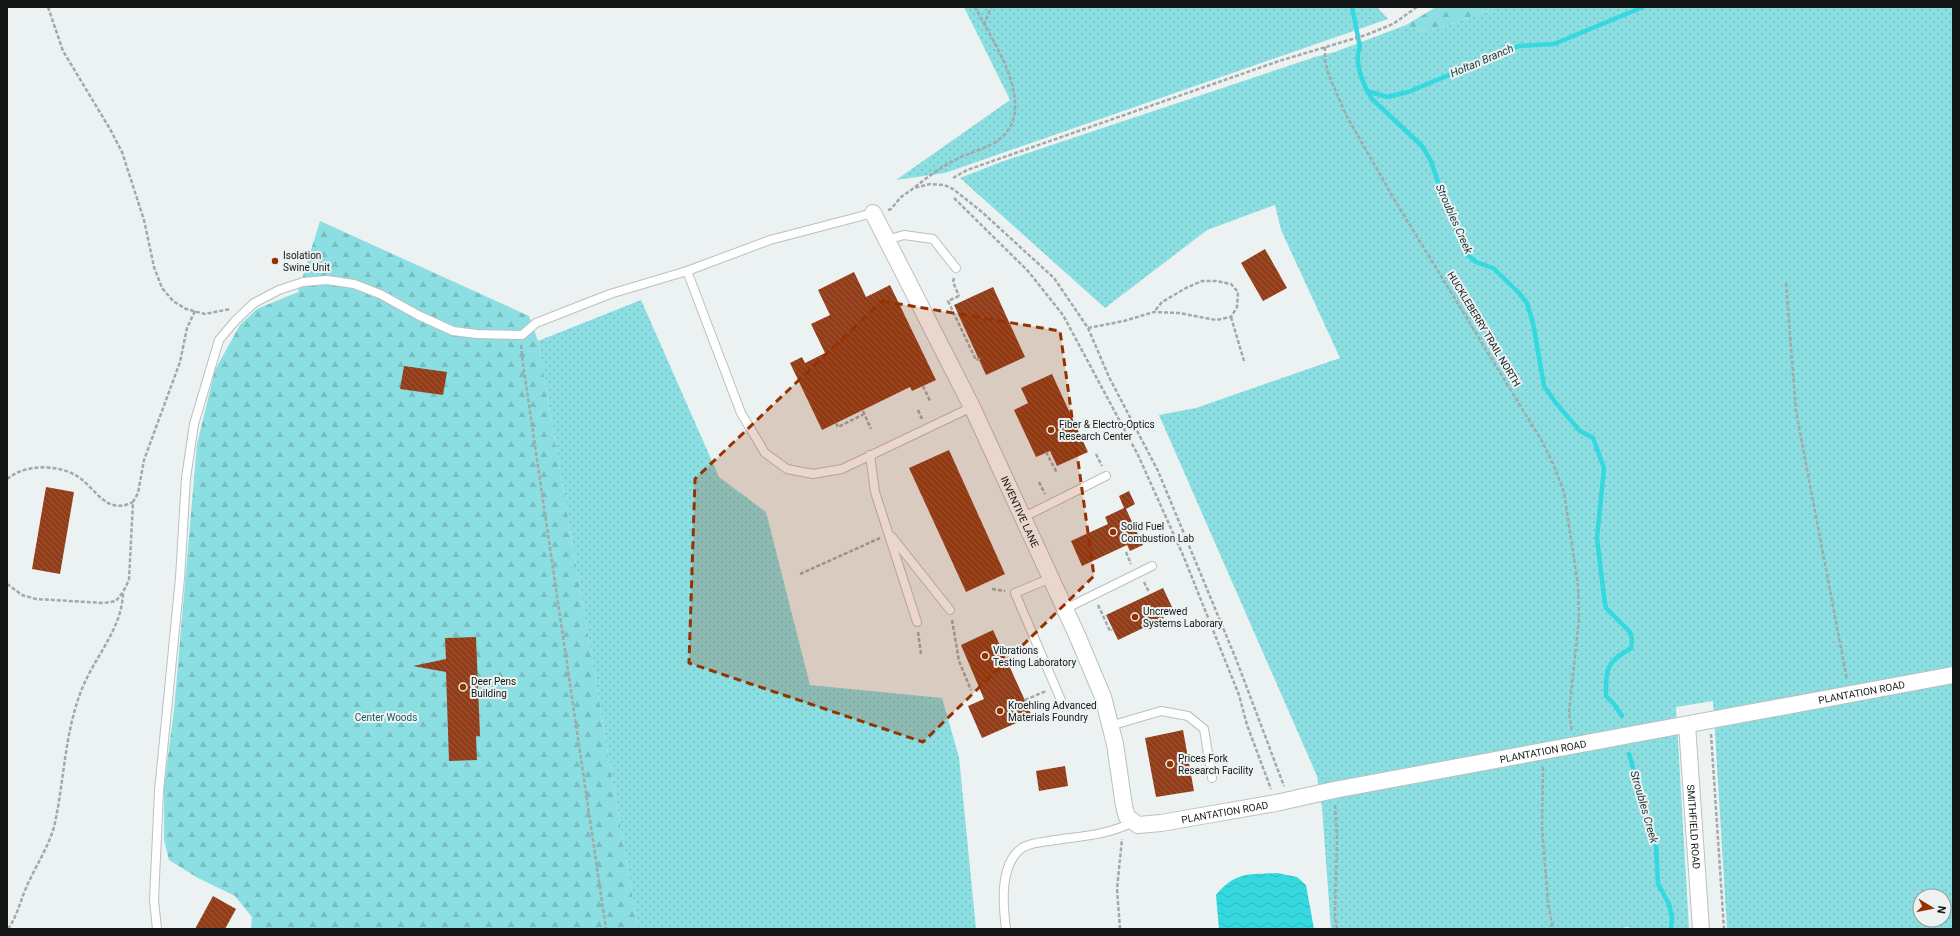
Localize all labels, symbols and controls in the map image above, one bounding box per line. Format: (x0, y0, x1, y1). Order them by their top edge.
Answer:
water label: Holtan Branch (1448, 42, 1516, 80)
water label: Stroubles Creek (1433, 182, 1475, 256)
place label: Isolation Swine Unit (283, 250, 330, 273)
marker: Isolation Swine Unit (270, 256, 280, 266)
street label: HUCKLEBERRY TRAIL NORTH (1445, 270, 1523, 388)
place label: Fiber & Electro-Optics Research Center (1059, 419, 1155, 442)
marker: Fiber & Electro-Optics Research Center (1046, 425, 1056, 435)
street label: INVENTIVE LANE (999, 474, 1041, 549)
place label: Solid Fuel Combustion Lab (1121, 521, 1195, 544)
marker: Solid Fuel Combustion Lab (1108, 527, 1118, 537)
place label: Uncrewed Systems Laborary (1143, 606, 1223, 629)
marker: Uncrewed Systems Laborary (1130, 612, 1140, 622)
place label: Vibrations Testing Laboratory (993, 645, 1076, 668)
marker: Vibrations Testing Laboratory (980, 651, 990, 661)
place label: Deer Pens Building (471, 676, 516, 699)
street label: PLANTATION ROAD (1817, 679, 1906, 705)
marker: Deer Pens Building (458, 682, 468, 692)
place label: Kroehling Advanced Materials Foundry (1008, 700, 1097, 723)
marker: Kroehling Advanced Materials Foundry (995, 706, 1005, 716)
park label: Center Woods (355, 712, 417, 723)
street label: PLANTATION ROAD (1499, 738, 1587, 765)
place label: Prices Fork Research Facility (1178, 753, 1253, 776)
marker: Prices Fork Research Facility (1165, 759, 1175, 769)
water label: Stroubles Creek (1627, 769, 1661, 845)
street label: SMITHFIELD ROAD (1686, 784, 1702, 869)
street label: PLANTATION ROAD (1180, 799, 1269, 825)
north arrow (1912, 888, 1952, 928)
text: N (1934, 905, 1948, 915)

